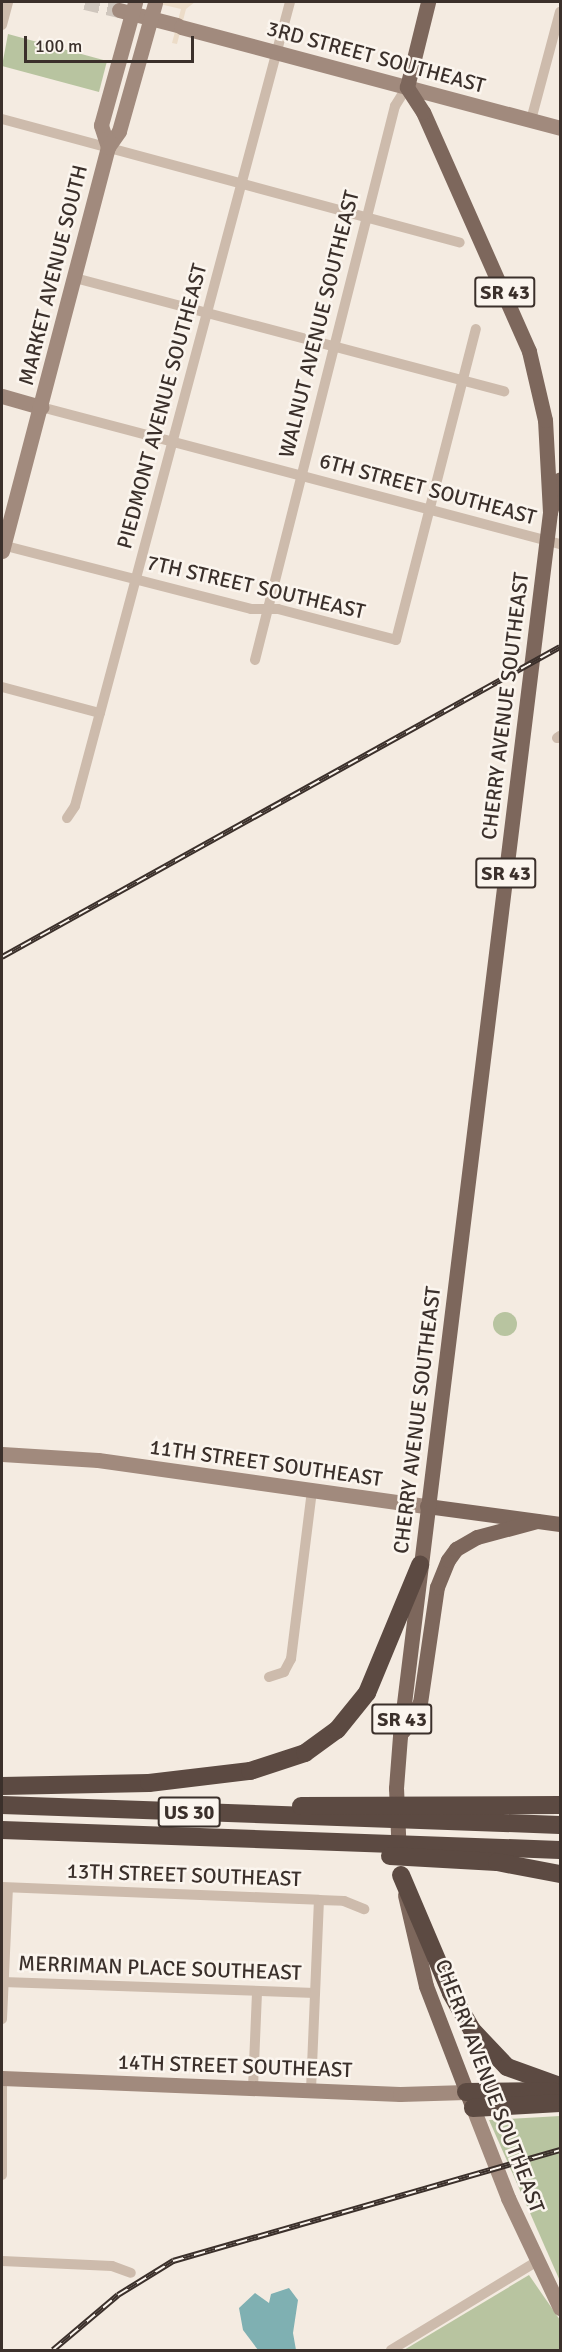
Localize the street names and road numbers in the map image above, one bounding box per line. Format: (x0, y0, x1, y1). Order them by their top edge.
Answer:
street label: 3RD STREET SOUTHEAST (264, 16, 488, 98)
street label: MARKET AVENUE SOUTH (13, 162, 93, 388)
street label: WALNUT AVENUE SOUTHEAST (274, 188, 364, 460)
street label: PIEDMONT AVENUE SOUTHEAST (112, 261, 212, 551)
road number: SR 43 (474, 275, 536, 309)
street label: 6TH STREET SOUTHEAST (317, 448, 539, 530)
street label: 7TH STREET SOUTHEAST (144, 550, 368, 624)
street label: CHERRY AVENUE SOUTHEAST (476, 571, 534, 841)
road number: SR 43 (474, 856, 538, 890)
street label: CHERRY AVENUE SOUTHEAST (388, 1285, 446, 1555)
street label: 11TH STREET SOUTHEAST (148, 1434, 384, 1492)
road number: SR 43 (370, 1702, 434, 1736)
road number: US 30 (158, 1795, 220, 1829)
street label: 13TH STREET SOUTHEAST (66, 1858, 302, 1892)
street label: MERRIMAN PLACE SOUTHEAST (18, 1950, 302, 1986)
street label: CHERRY AVENUE SOUTHEAST (430, 1956, 550, 2216)
street label: 14TH STREET SOUTHEAST (117, 2049, 353, 2083)

